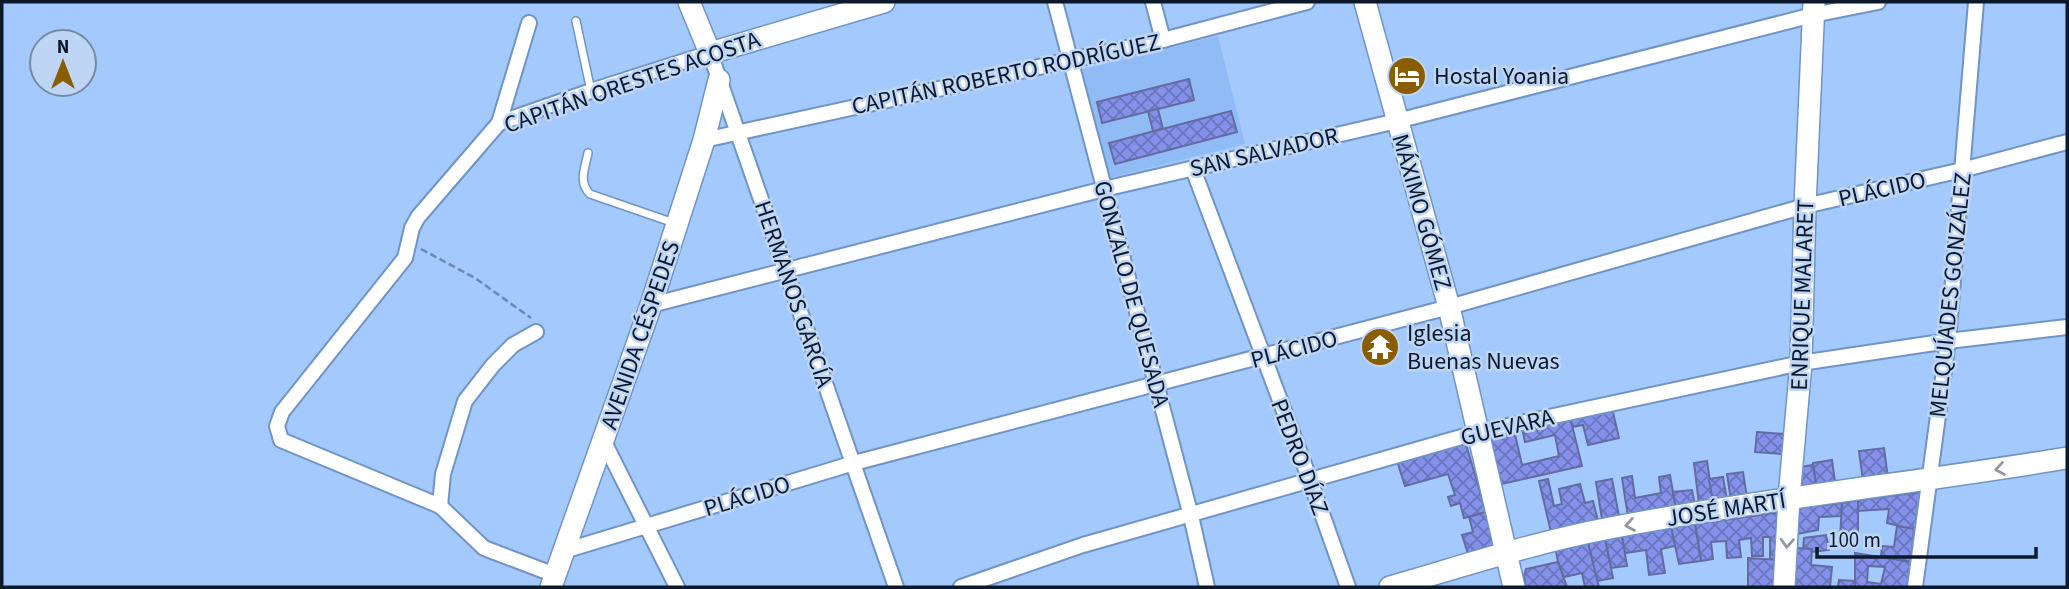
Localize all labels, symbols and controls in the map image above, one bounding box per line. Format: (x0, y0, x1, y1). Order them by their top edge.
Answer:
street label: CAPITÁN ORESTES ACOSTA (499, 22, 765, 143)
street label: CAPITÁN ROBERTO RODRÍGUEZ (848, 25, 1164, 124)
north arrow (28, 28, 98, 98)
text: N (57, 34, 69, 61)
hotel icon: Hostal Yoania (1386, 55, 1428, 97)
place label: Hostal Yoania (1434, 59, 1569, 94)
street label: SAN SALVADOR (1186, 118, 1342, 187)
street label: MÁXIMO GÓMEZ (1382, 130, 1461, 294)
street label: PLÁCIDO (1835, 162, 1929, 217)
street label: MELQUÍADES GONZÁLEZ (1920, 171, 1981, 419)
street label: GONZALO DE QUESADA (1084, 177, 1179, 411)
street label: HERMANOS GARCÍA (745, 196, 842, 393)
street label: ENRIQUE MALARET (1782, 199, 1823, 391)
street label: AVENIDA CÉSPEDES (592, 236, 689, 434)
place label: Iglesia Buenas Nuevas (1407, 316, 1560, 379)
street label: PLÁCIDO (1247, 321, 1342, 378)
temple icon: Iglesia Buenas Nuevas (1359, 326, 1401, 368)
street label: PEDRO DÍAZ (1261, 394, 1338, 521)
street label: GUEVARA (1457, 400, 1557, 455)
one-way arrow (1994, 461, 2006, 476)
street label: PLÁCIDO (700, 467, 795, 526)
street label: JOSÉ MARTÍ (1664, 483, 1790, 536)
scale bar (1817, 516, 2036, 560)
one-way arrow (1624, 517, 1636, 532)
text: 100 m (1828, 525, 1881, 555)
one-way arrow (1779, 537, 1794, 548)

